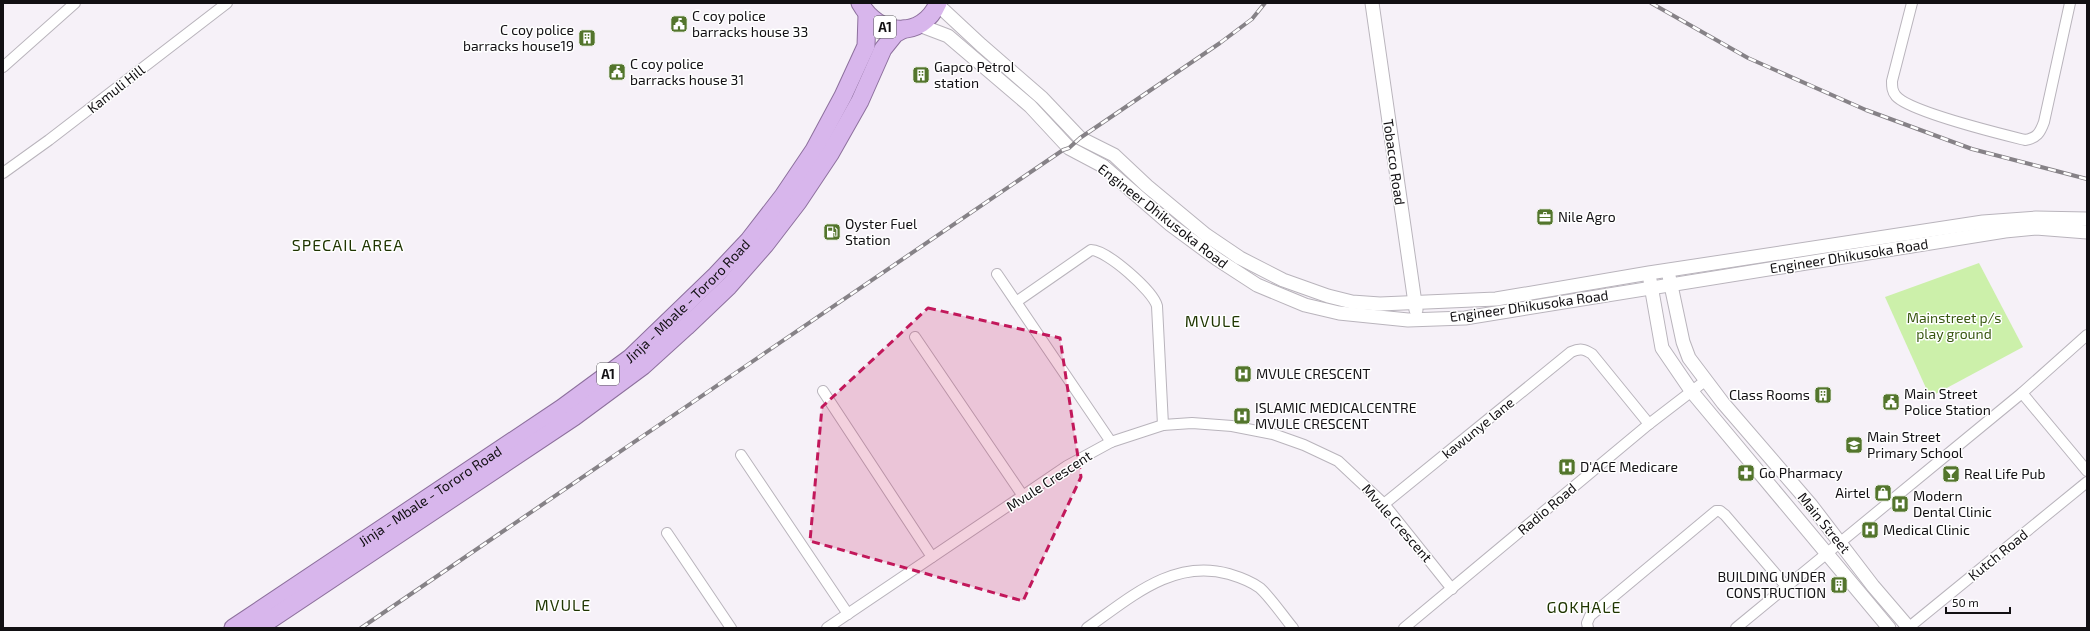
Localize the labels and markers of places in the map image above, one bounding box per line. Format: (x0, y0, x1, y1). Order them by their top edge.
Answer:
place label: C coy police barracks house 33 (692, 7, 808, 40)
public building icon: C coy police barracks house 33 (669, 14, 689, 34)
place label: C coy police barracks house19 (463, 21, 574, 54)
building icon: C coy police barracks house19 (577, 28, 597, 48)
place label: C coy police barracks house 31 (630, 55, 744, 88)
place label: Gapco Petrol station (934, 58, 1016, 91)
public building icon: C coy police barracks house 31 (607, 62, 627, 82)
building icon: Gapco Petrol station (911, 65, 931, 85)
office icon: Nile Agro (1535, 207, 1555, 227)
place label: Nile Agro (1558, 208, 1616, 225)
place label: Oyster Fuel Station (845, 215, 918, 248)
fuel station icon: Oyster Fuel Station (822, 222, 842, 242)
hospital icon: MVULE CRESCENT (1233, 364, 1253, 384)
place label: MVULE CRESCENT (1256, 365, 1370, 382)
building icon: Class Rooms (1813, 385, 1833, 405)
place label: Main Street Police Station (1904, 385, 1991, 418)
place label: Class Rooms (1729, 386, 1810, 403)
public building icon: Main Street Police Station (1881, 392, 1901, 412)
place label: ISLAMIC MEDICALCENTRE MVULE CRESCENT (1255, 399, 1417, 432)
hospital icon: ISLAMIC MEDICALCENTRE MVULE CRESCENT (1232, 406, 1252, 426)
place label: Main Street Primary School (1867, 428, 1964, 461)
school or university icon: Main Street Primary School (1844, 435, 1864, 455)
hospital icon: D'ACE Medicare (1557, 457, 1577, 477)
place label: D'ACE Medicare (1580, 458, 1678, 475)
pharmacy icon: Go Pharmacy (1736, 463, 1756, 483)
place label: Go Pharmacy (1759, 464, 1843, 481)
bar icon: Real Life Pub (1941, 464, 1961, 484)
place label: Real Life Pub (1964, 465, 2045, 482)
shop icon: Airtel (1873, 483, 1893, 503)
place label: Airtel (1835, 484, 1871, 501)
place label: Modern Dental Clinic (1913, 487, 1992, 520)
hospital icon: Modern Dental Clinic (1890, 494, 1910, 514)
hospital icon: Medical Clinic (1860, 520, 1880, 540)
place label: Medical Clinic (1883, 521, 1970, 538)
place label: BUILDING UNDER CONSTRUCTION (1717, 568, 1826, 601)
building icon: BUILDING UNDER CONSTRUCTION (1829, 575, 1849, 595)

